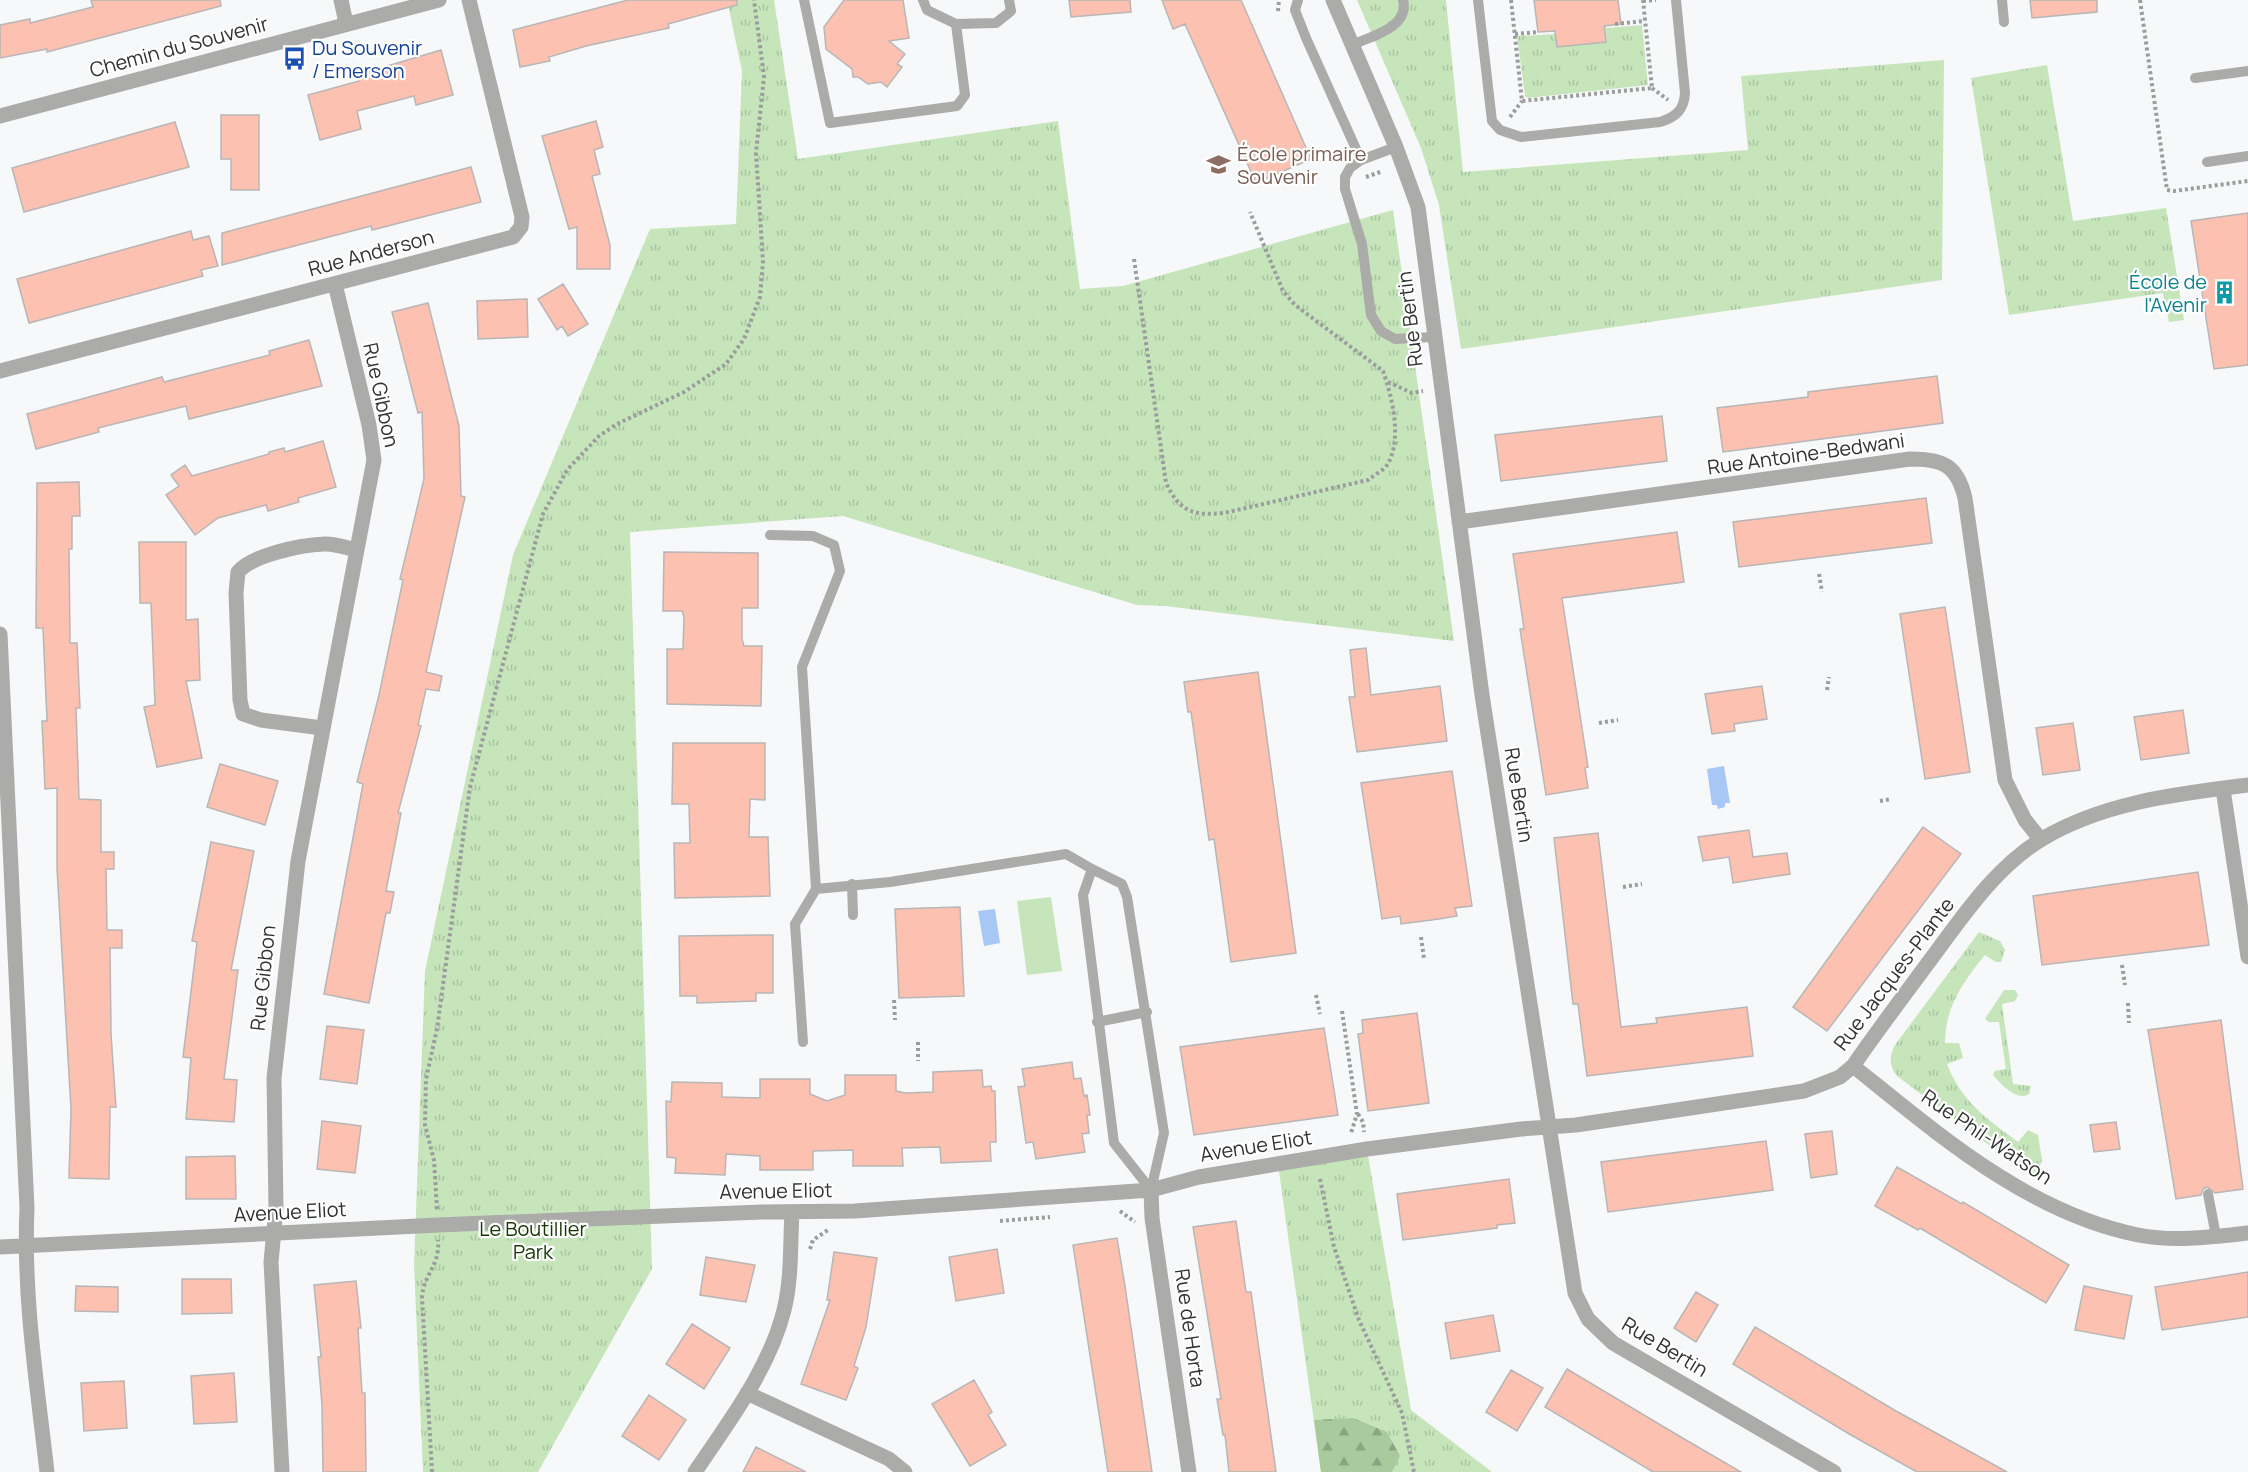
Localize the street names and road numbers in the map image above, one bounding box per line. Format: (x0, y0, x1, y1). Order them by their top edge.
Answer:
street label: Chemin du Souvenir (87, 10, 271, 83)
street label: Rue Anderson (305, 223, 437, 282)
street label: Rue Bertin (1390, 270, 1429, 368)
street label: Rue Gibbon (357, 340, 406, 450)
street label: Rue Antoine-Bedwani (1706, 426, 1906, 481)
street label: Rue Bertin (1499, 745, 1540, 844)
street label: Rue Jacques-Plante (1827, 892, 1960, 1056)
street label: Rue Gibbon (244, 924, 281, 1032)
street label: Rue Phil-Watson (1917, 1083, 2058, 1190)
street label: Avenue Eliot (1198, 1123, 1314, 1168)
street label: Avenue Eliot (719, 1176, 833, 1205)
street label: Avenue Eliot (233, 1195, 347, 1228)
street label: Rue de Horta (1169, 1267, 1212, 1389)
street label: Rue Bertin (1617, 1310, 1713, 1383)

